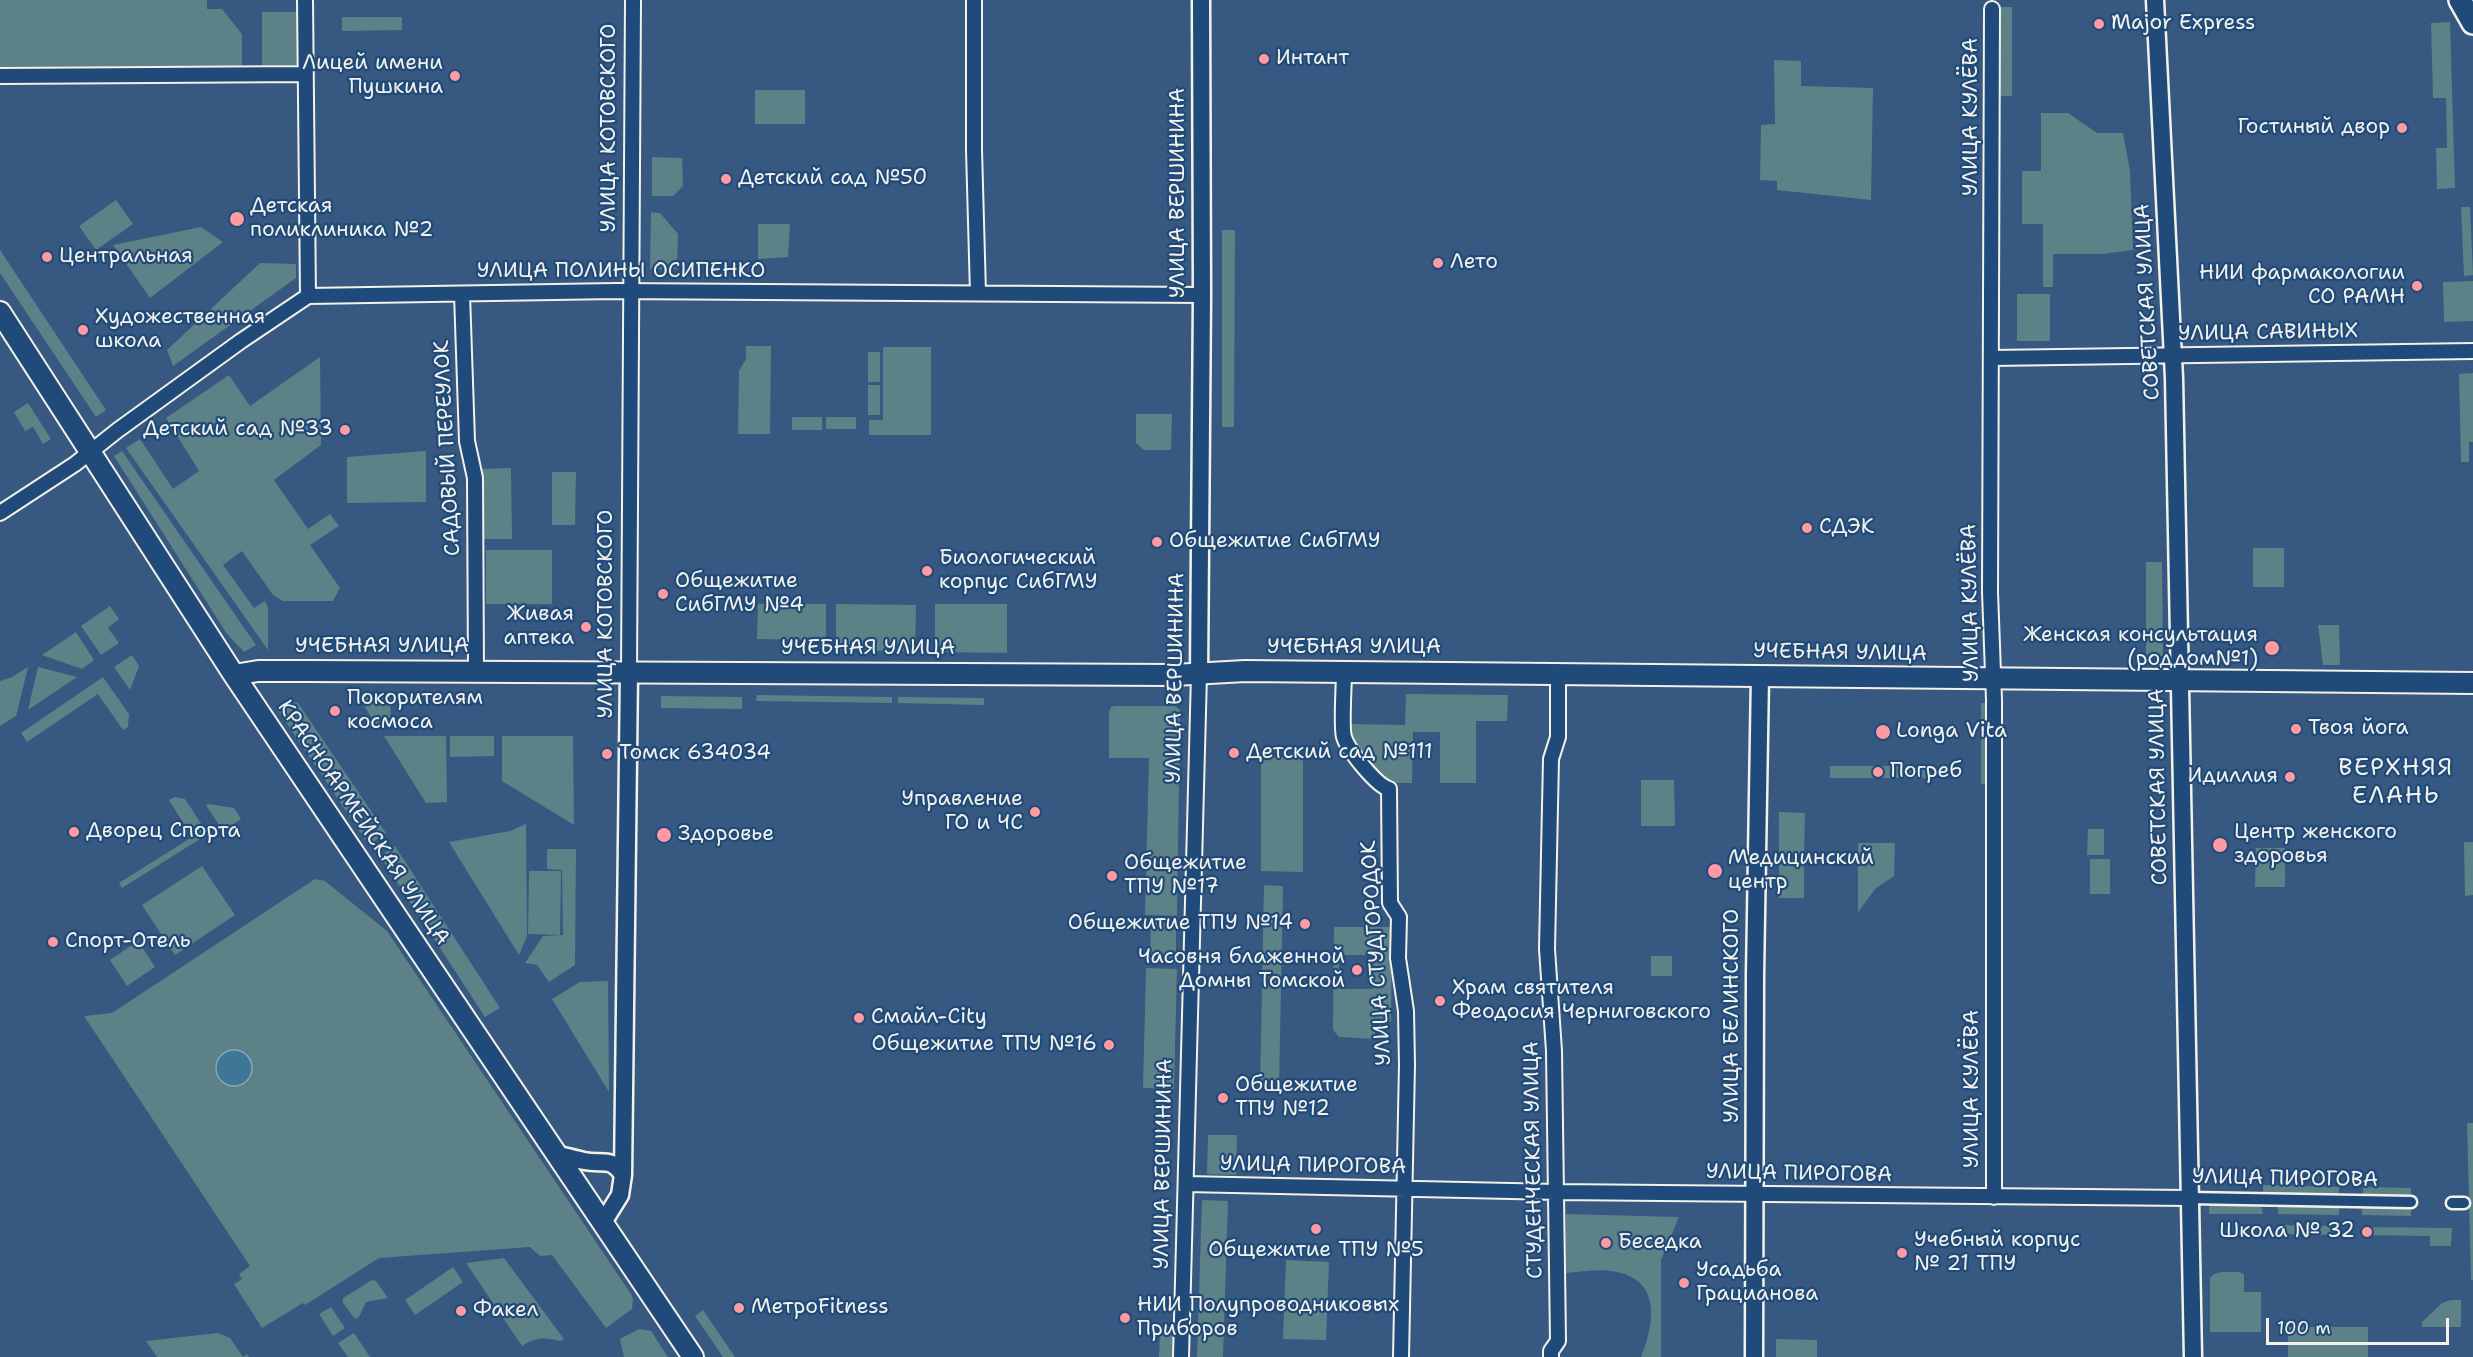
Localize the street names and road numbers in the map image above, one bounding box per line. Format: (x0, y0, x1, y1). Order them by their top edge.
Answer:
street label: УЛИЦА КОТОВСКОГО (597, 24, 623, 232)
street label: УЛИЦА КУЛЁВА (1959, 38, 1985, 196)
street label: УЛИЦА ВЕРШИНИНА (1166, 88, 1192, 298)
street label: СОВЕТСКАЯ УЛИЦА (2130, 203, 2166, 401)
street label: УЛИЦА ПОЛИНЫ ОСИПЕНКО (477, 259, 765, 285)
street label: УЛИЦА САВИНЫХ (2178, 319, 2358, 347)
street label: САДОВЫЙ ПЕРЕУЛОК (430, 339, 466, 557)
street label: УЛИЦА КОТОВСКОГО (594, 510, 620, 718)
street label: УЛИЦА КУЛЁВА (1957, 524, 1985, 682)
street label: УЛИЦА ВЕРШИНИНА (1162, 572, 1190, 784)
street label: УЧЕБНАЯ УЛИЦА (295, 634, 469, 660)
street label: УЧЕБНАЯ УЛИЦА (1267, 635, 1441, 661)
street label: УЧЕБНАЯ УЛИЦА (781, 636, 955, 662)
street label: УЧЕБНАЯ УЛИЦА (1753, 639, 1927, 667)
street label: СОВЕТСКАЯ УЛИЦА (2145, 688, 2173, 886)
street label: КРАСНОАРМЕЙСКАЯ УЛИЦА (272, 696, 454, 950)
street label: УЛИЦА СТУДГОРОДОК (1357, 839, 1397, 1067)
street label: УЛИЦА БЕЛИНСКОГО (1720, 909, 1746, 1123)
street label: УЛИЦА КУЛЁВА (1960, 1010, 1986, 1168)
street label: СТУДЕНЧЕСКАЯ УЛИЦА (1519, 1041, 1549, 1279)
street label: УЛИЦА ВЕРШИНИНА (1150, 1058, 1178, 1270)
street label: УЛИЦА ПИРОГОВА (1220, 1152, 1406, 1180)
street label: УЛИЦА ПИРОГОВА (1706, 1160, 1892, 1188)
street label: УЛИЦА ПИРОГОВА (2192, 1165, 2378, 1193)

